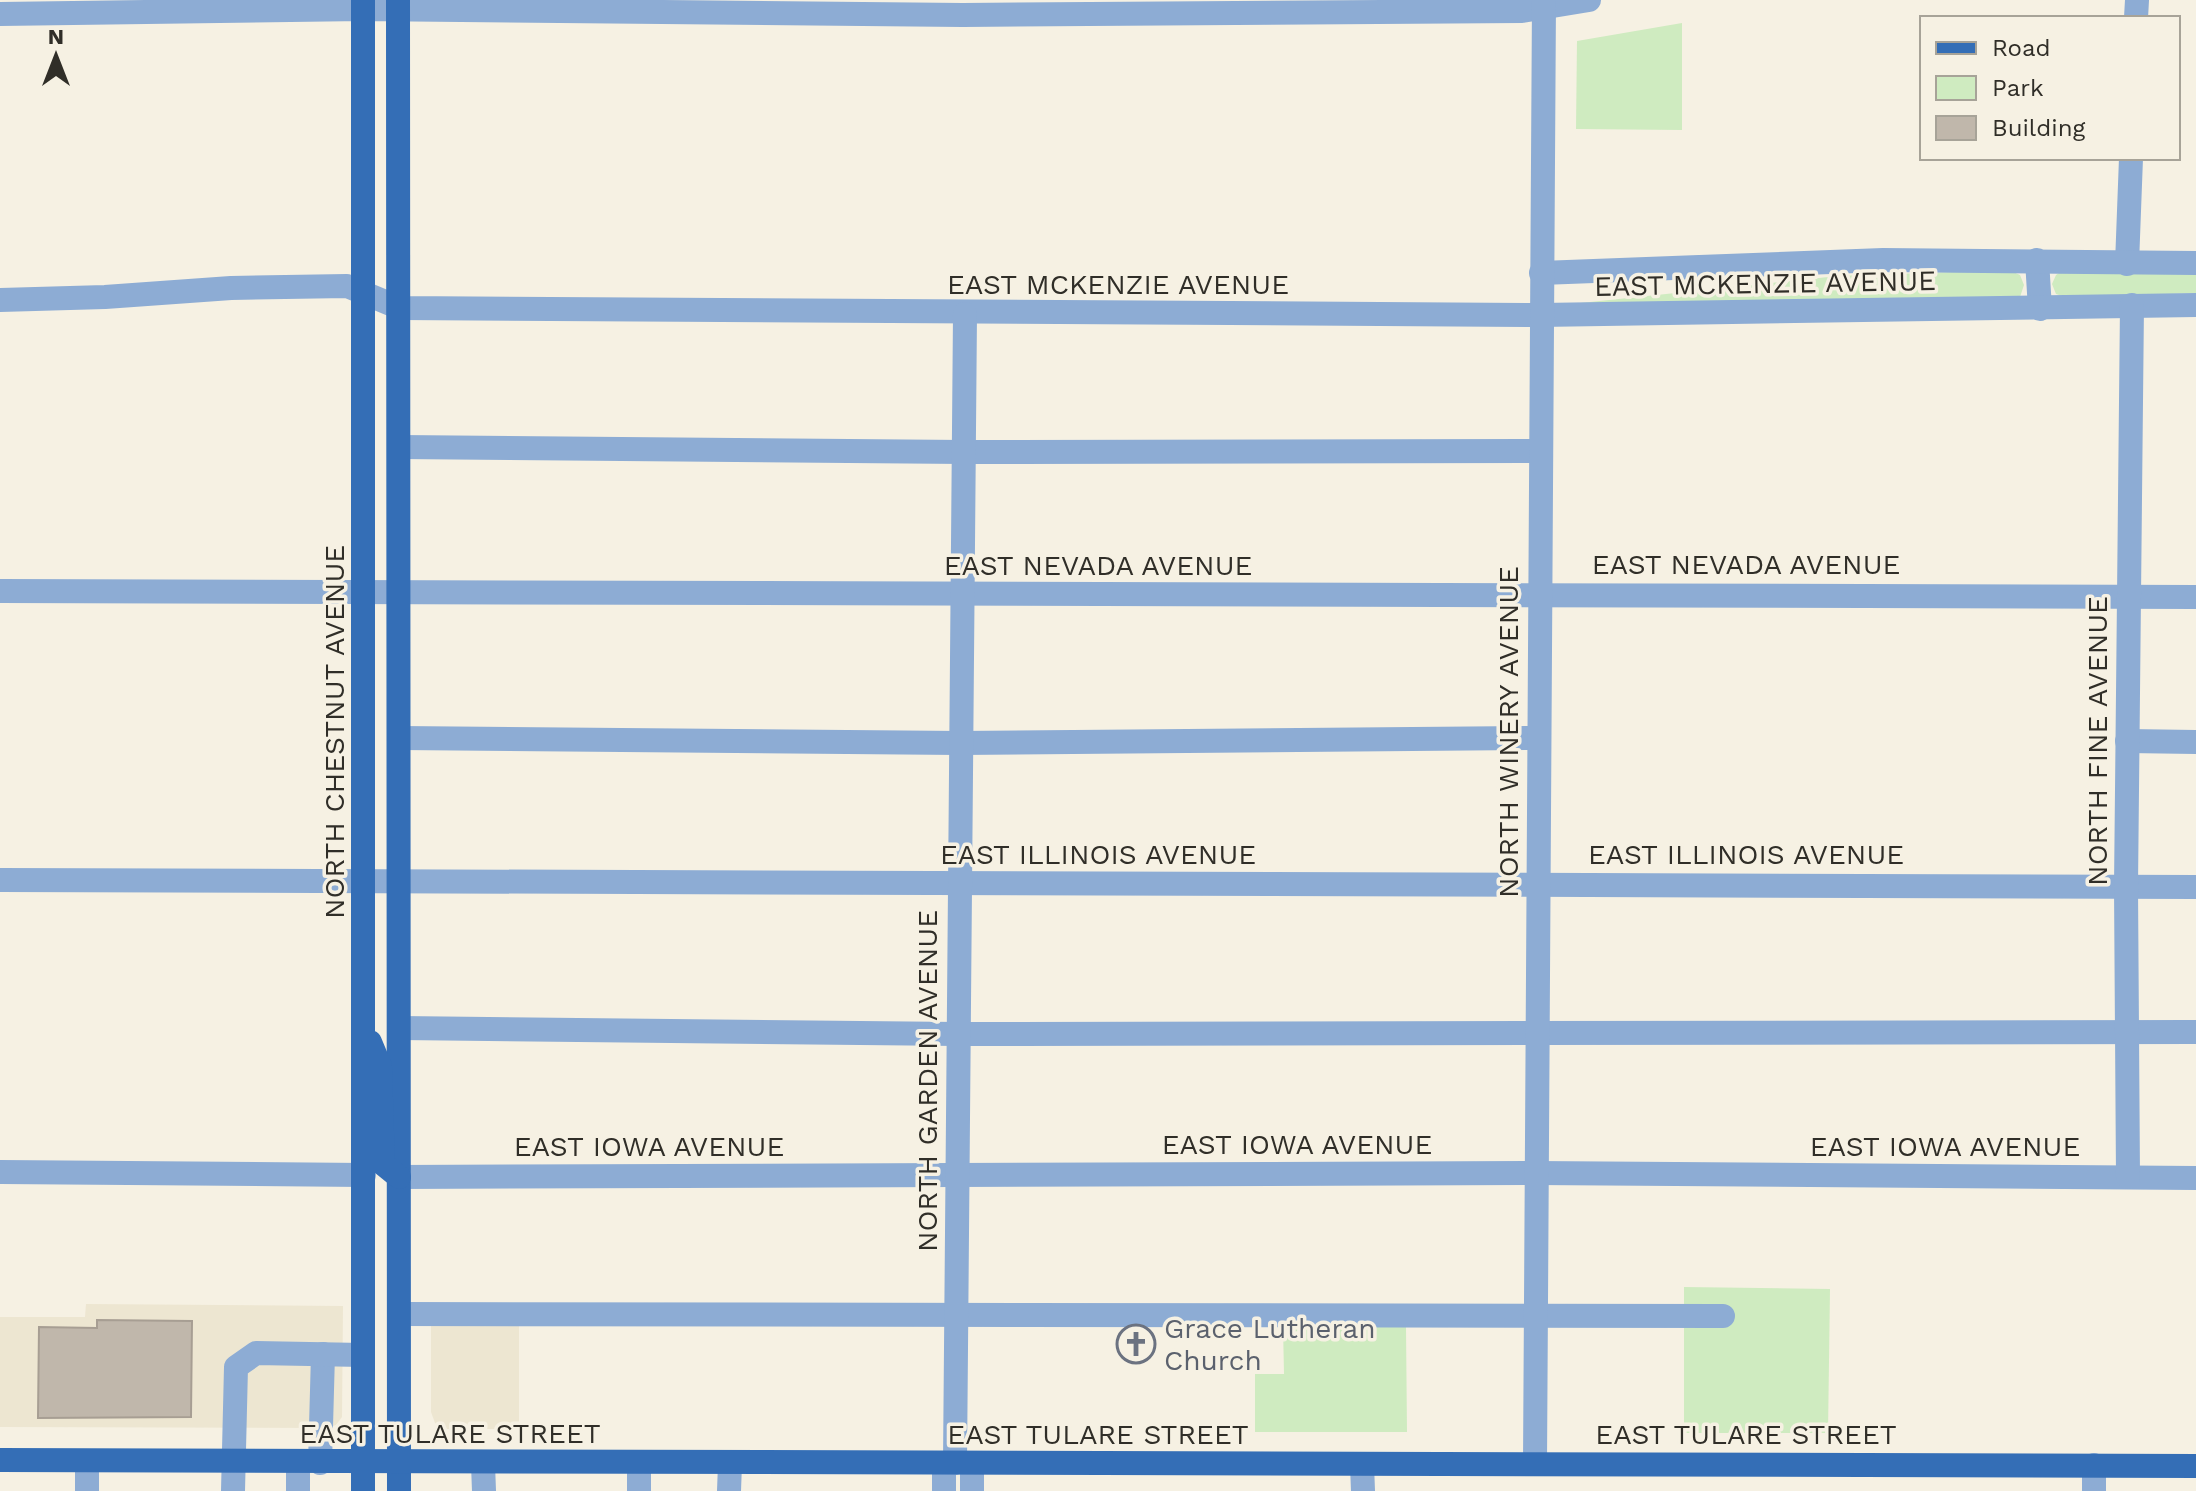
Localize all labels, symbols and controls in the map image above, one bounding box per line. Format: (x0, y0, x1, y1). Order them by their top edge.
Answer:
north arrow (16, 16, 96, 96)
legend (1920, 16, 2180, 160)
text: N (48, 24, 64, 49)
text: Road (1992, 34, 2051, 62)
text: Park (1992, 74, 2044, 102)
text: Building (1992, 114, 2085, 142)
street label: EAST MCKENZIE AVENUE (1594, 264, 1936, 303)
street label: EAST MCKENZIE AVENUE (947, 268, 1289, 301)
street label: NORTH CHESTNUT AVENUE (318, 545, 351, 919)
street label: EAST NEVADA AVENUE (1592, 548, 1900, 581)
street label: EAST NEVADA AVENUE (944, 549, 1252, 582)
street label: NORTH WINERY AVENUE (1492, 566, 1525, 898)
street label: NORTH FINE AVENUE (2081, 596, 2114, 886)
street label: EAST ILLINOIS AVENUE (940, 838, 1256, 871)
street label: EAST ILLINOIS AVENUE (1588, 838, 1904, 871)
street label: NORTH GARDEN AVENUE (911, 910, 944, 1252)
street label: EAST IOWA AVENUE (1162, 1128, 1432, 1161)
street label: EAST IOWA AVENUE (514, 1130, 784, 1163)
street label: EAST IOWA AVENUE (1810, 1130, 2080, 1163)
place label: Grace Lutheran Church (1164, 1312, 1376, 1377)
church icon: Grace Lutheran Church (1115, 1323, 1157, 1365)
street label: EAST TULARE STREET (299, 1417, 601, 1450)
street label: EAST TULARE STREET (947, 1418, 1249, 1451)
street label: EAST TULARE STREET (1595, 1418, 1897, 1451)

